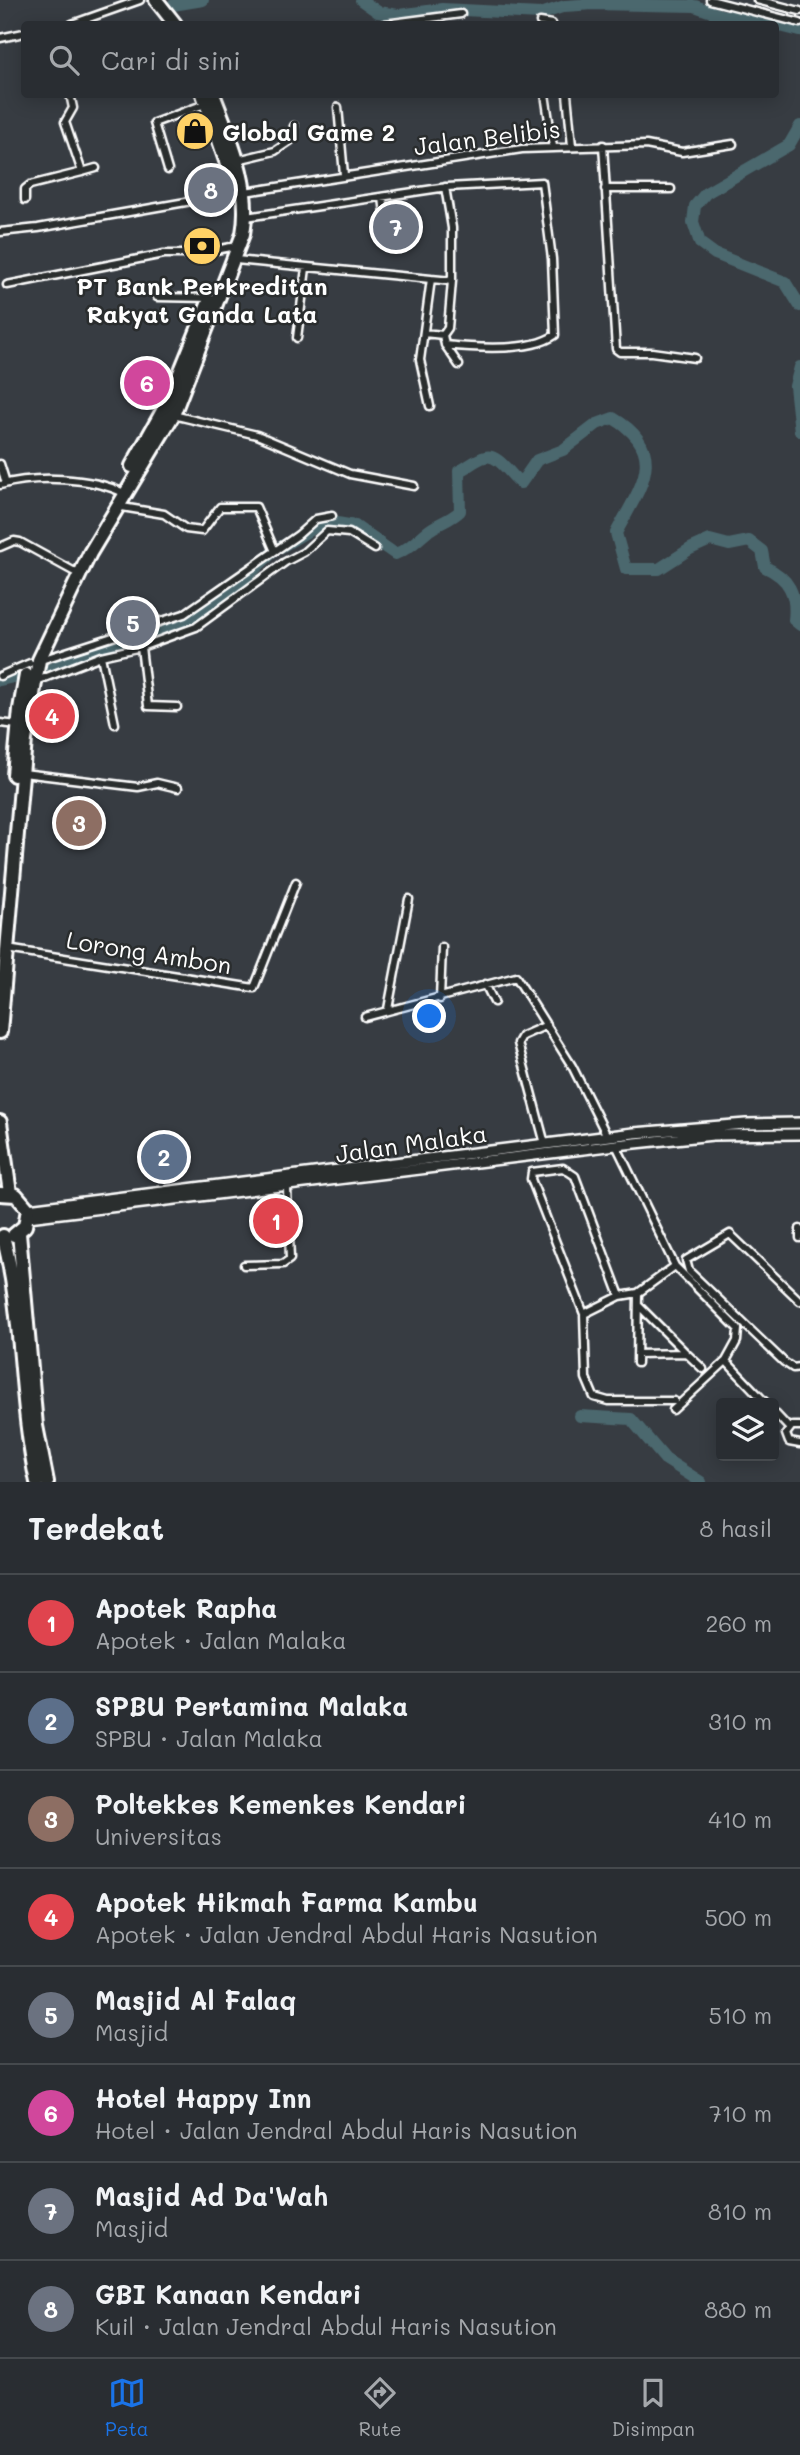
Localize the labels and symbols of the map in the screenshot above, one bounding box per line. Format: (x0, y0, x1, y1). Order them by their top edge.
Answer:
shop icon: Global Game 2 (174, 110, 216, 152)
street label: Jalan Belibis (412, 113, 562, 161)
place label: Global Game 2 (222, 116, 395, 147)
pin: 8 (188, 164, 234, 216)
pin: 7 (373, 201, 419, 253)
bank icon: PT Bank Perkreditan Rakyat Ganda Lata (181, 225, 223, 267)
place label: PT Bank Perkreditan Rakyat Ganda Lata (77, 270, 327, 329)
pin: 6 (124, 357, 170, 409)
pin: 5 (110, 597, 156, 649)
pin: 4 (29, 690, 75, 742)
pin: 3 (56, 797, 102, 849)
street label: Lorong Ambon (64, 924, 234, 980)
your location (412, 999, 446, 1033)
street label: Jalan Malaka (333, 1117, 489, 1169)
pin: 2 (141, 1131, 187, 1183)
pin: 1 (253, 1195, 299, 1247)

